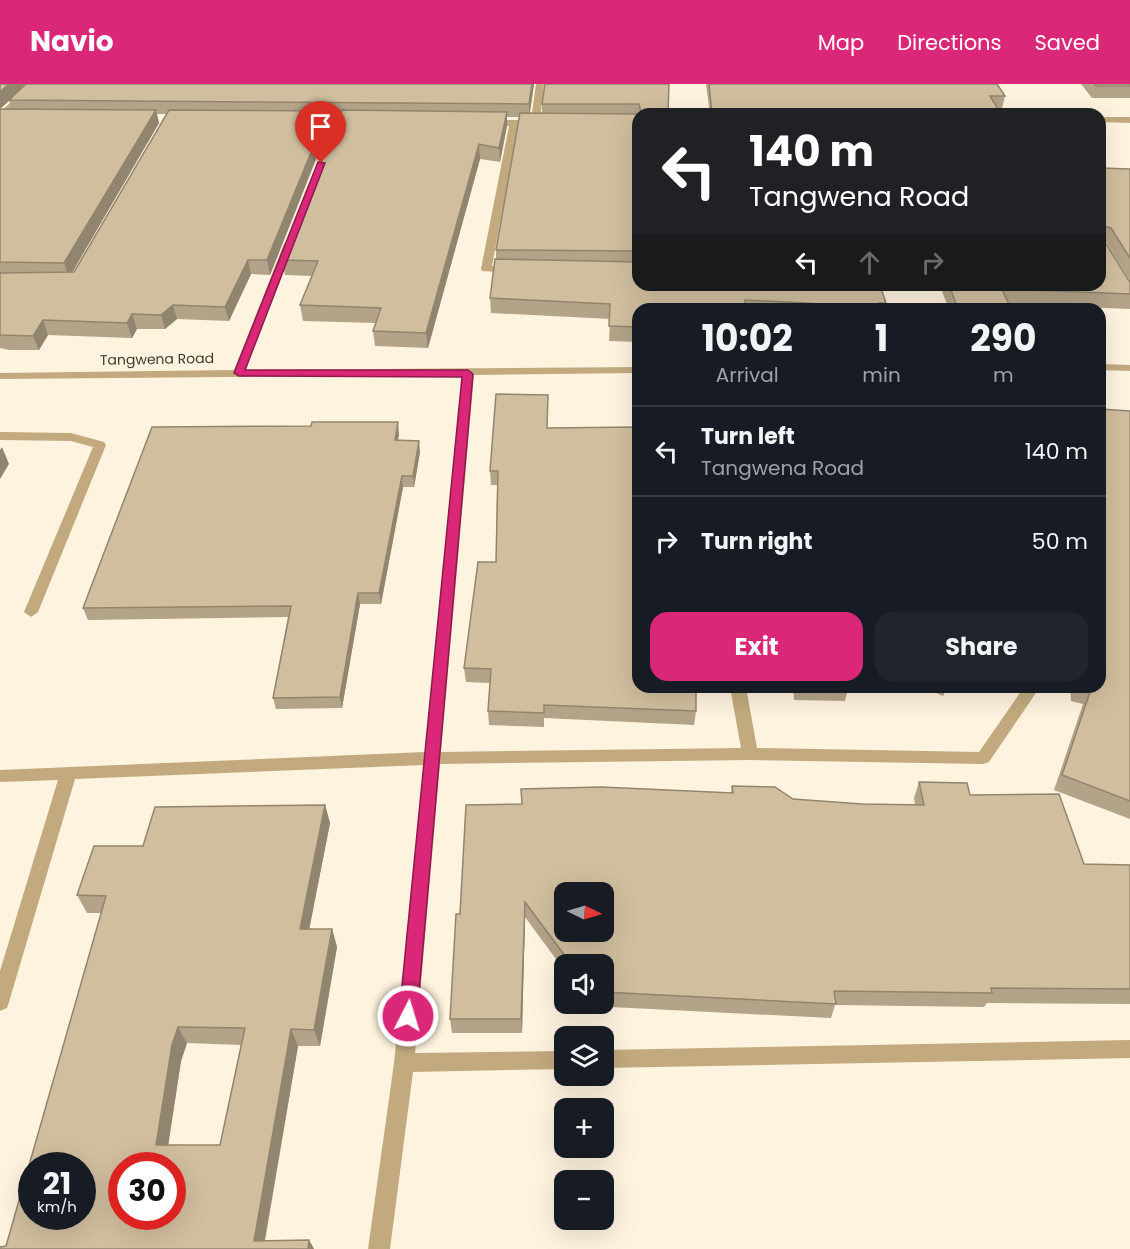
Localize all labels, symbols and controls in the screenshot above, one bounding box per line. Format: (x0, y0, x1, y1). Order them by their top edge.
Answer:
text: Navio (30, 22, 114, 61)
text: Map (818, 28, 864, 57)
text: Directions (897, 28, 1001, 57)
text: Saved (1034, 28, 1100, 57)
pin (295, 101, 346, 163)
icon: arrive (304, 110, 337, 143)
text: 140 m (749, 122, 874, 181)
icon: left (650, 132, 728, 210)
text: Tangwena Road (749, 178, 969, 215)
icon: left (790, 246, 823, 279)
icon: ahead (853, 246, 886, 279)
icon: right (916, 246, 949, 279)
text: 10:02 (702, 313, 793, 364)
text: 1 (875, 313, 888, 364)
text: 290 (970, 313, 1036, 364)
street label: Tangwena Road (100, 348, 214, 370)
text: Arrival (716, 361, 779, 389)
text: min (862, 361, 901, 389)
text: m (993, 361, 1014, 389)
text: Turn left (701, 421, 795, 452)
icon: left (650, 435, 683, 468)
text: 140 m (1025, 436, 1088, 467)
text: Tangwena Road (701, 454, 864, 482)
icon: right (650, 525, 683, 558)
text: Turn right (701, 526, 812, 557)
text: 50 m (1032, 526, 1088, 557)
button: Exit (650, 612, 863, 681)
button: Share (875, 612, 1088, 681)
north arrow (554, 882, 614, 942)
map controls (554, 882, 614, 1230)
button: sound (554, 954, 614, 1014)
position arrow (376, 984, 440, 1048)
button: layers (554, 1026, 614, 1086)
button: + (554, 1098, 614, 1158)
speed limit sign: 30 (108, 1152, 186, 1230)
text: 21 (43, 1162, 71, 1205)
button: − (554, 1170, 614, 1230)
text: km/h (37, 1196, 77, 1217)

